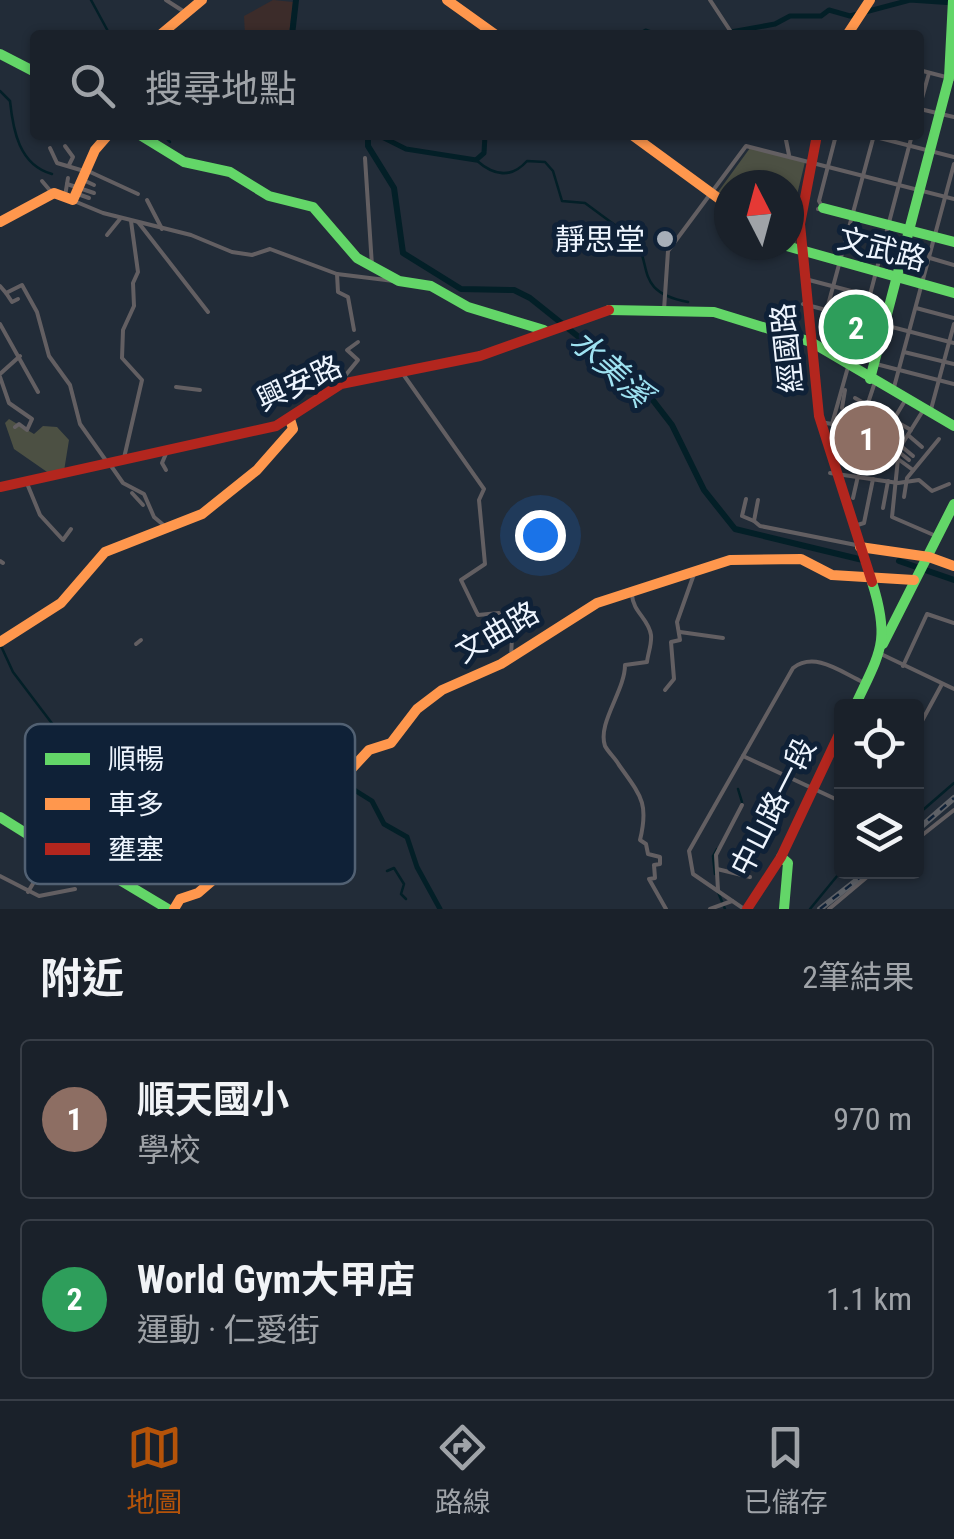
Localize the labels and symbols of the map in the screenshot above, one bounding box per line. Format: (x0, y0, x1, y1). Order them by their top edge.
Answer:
north arrow (714, 170, 804, 260)
street label: 文武路 (834, 220, 930, 278)
place label: 靜思堂 (555, 222, 645, 257)
marker: 靜思堂 (654, 228, 676, 250)
pin: 2 (824, 290, 888, 364)
street label: 經國路 (765, 301, 809, 395)
water label: 水美溪 (563, 322, 662, 417)
street label: 興安路 (251, 348, 347, 418)
pin: 1 (834, 400, 900, 476)
your location (515, 510, 566, 561)
street label: 文曲路 (449, 594, 545, 670)
legend (25, 724, 355, 884)
street label: 中山路一段 (723, 732, 823, 882)
text: 順暢 (108, 743, 164, 776)
text: 車多 (108, 788, 164, 821)
text: 壅塞 (108, 833, 164, 866)

